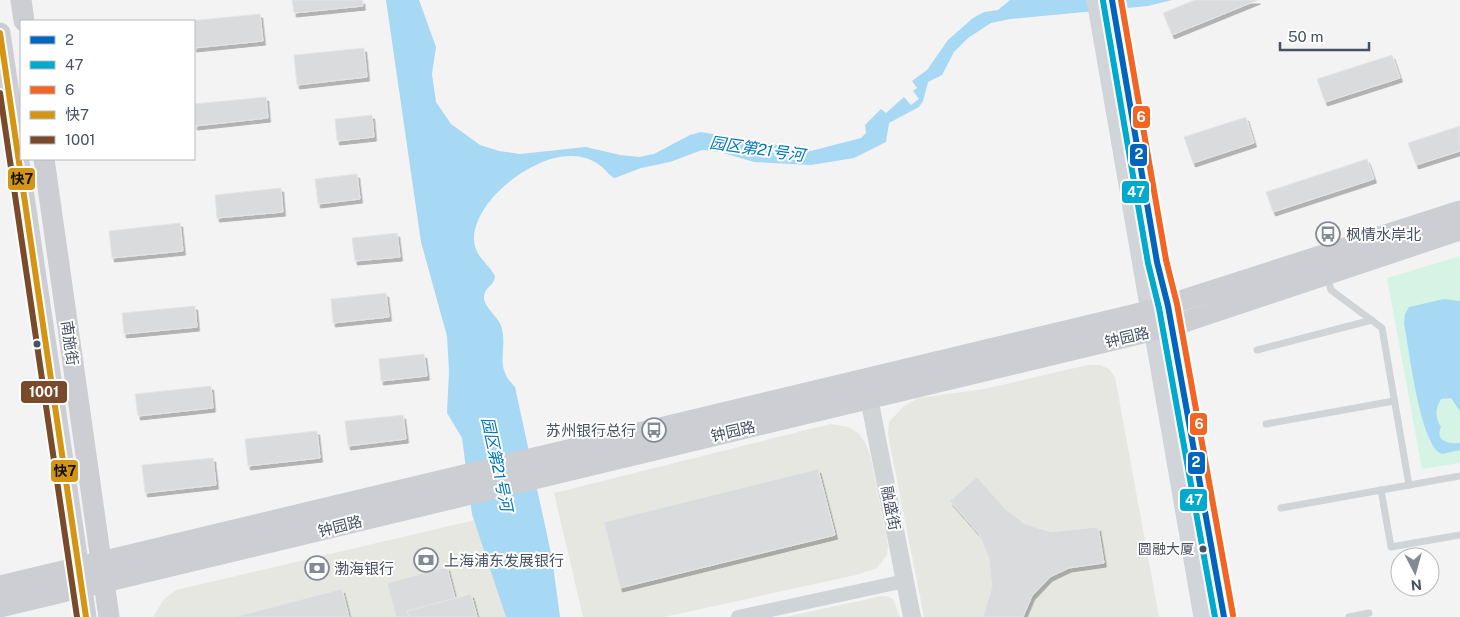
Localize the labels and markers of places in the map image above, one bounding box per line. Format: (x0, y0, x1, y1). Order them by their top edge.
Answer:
bus stop icon: 枫情水岸北 (1315, 221, 1341, 247)
place label: 枫情水岸北 (1346, 226, 1421, 243)
unlabelled marker (32, 339, 42, 349)
bus stop icon: 苏州银行总行 (641, 417, 667, 443)
place label: 苏州银行总行 (546, 422, 636, 439)
place label: 圆融大厦 (1138, 541, 1194, 557)
marker: 圆融大厦 (1198, 544, 1208, 554)
bank icon: 上海浦东发展银行 (413, 547, 439, 573)
place label: 上海浦东发展银行 (444, 552, 564, 569)
bank icon: 渤海银行 (304, 555, 330, 581)
place label: 渤海银行 (334, 560, 394, 577)

